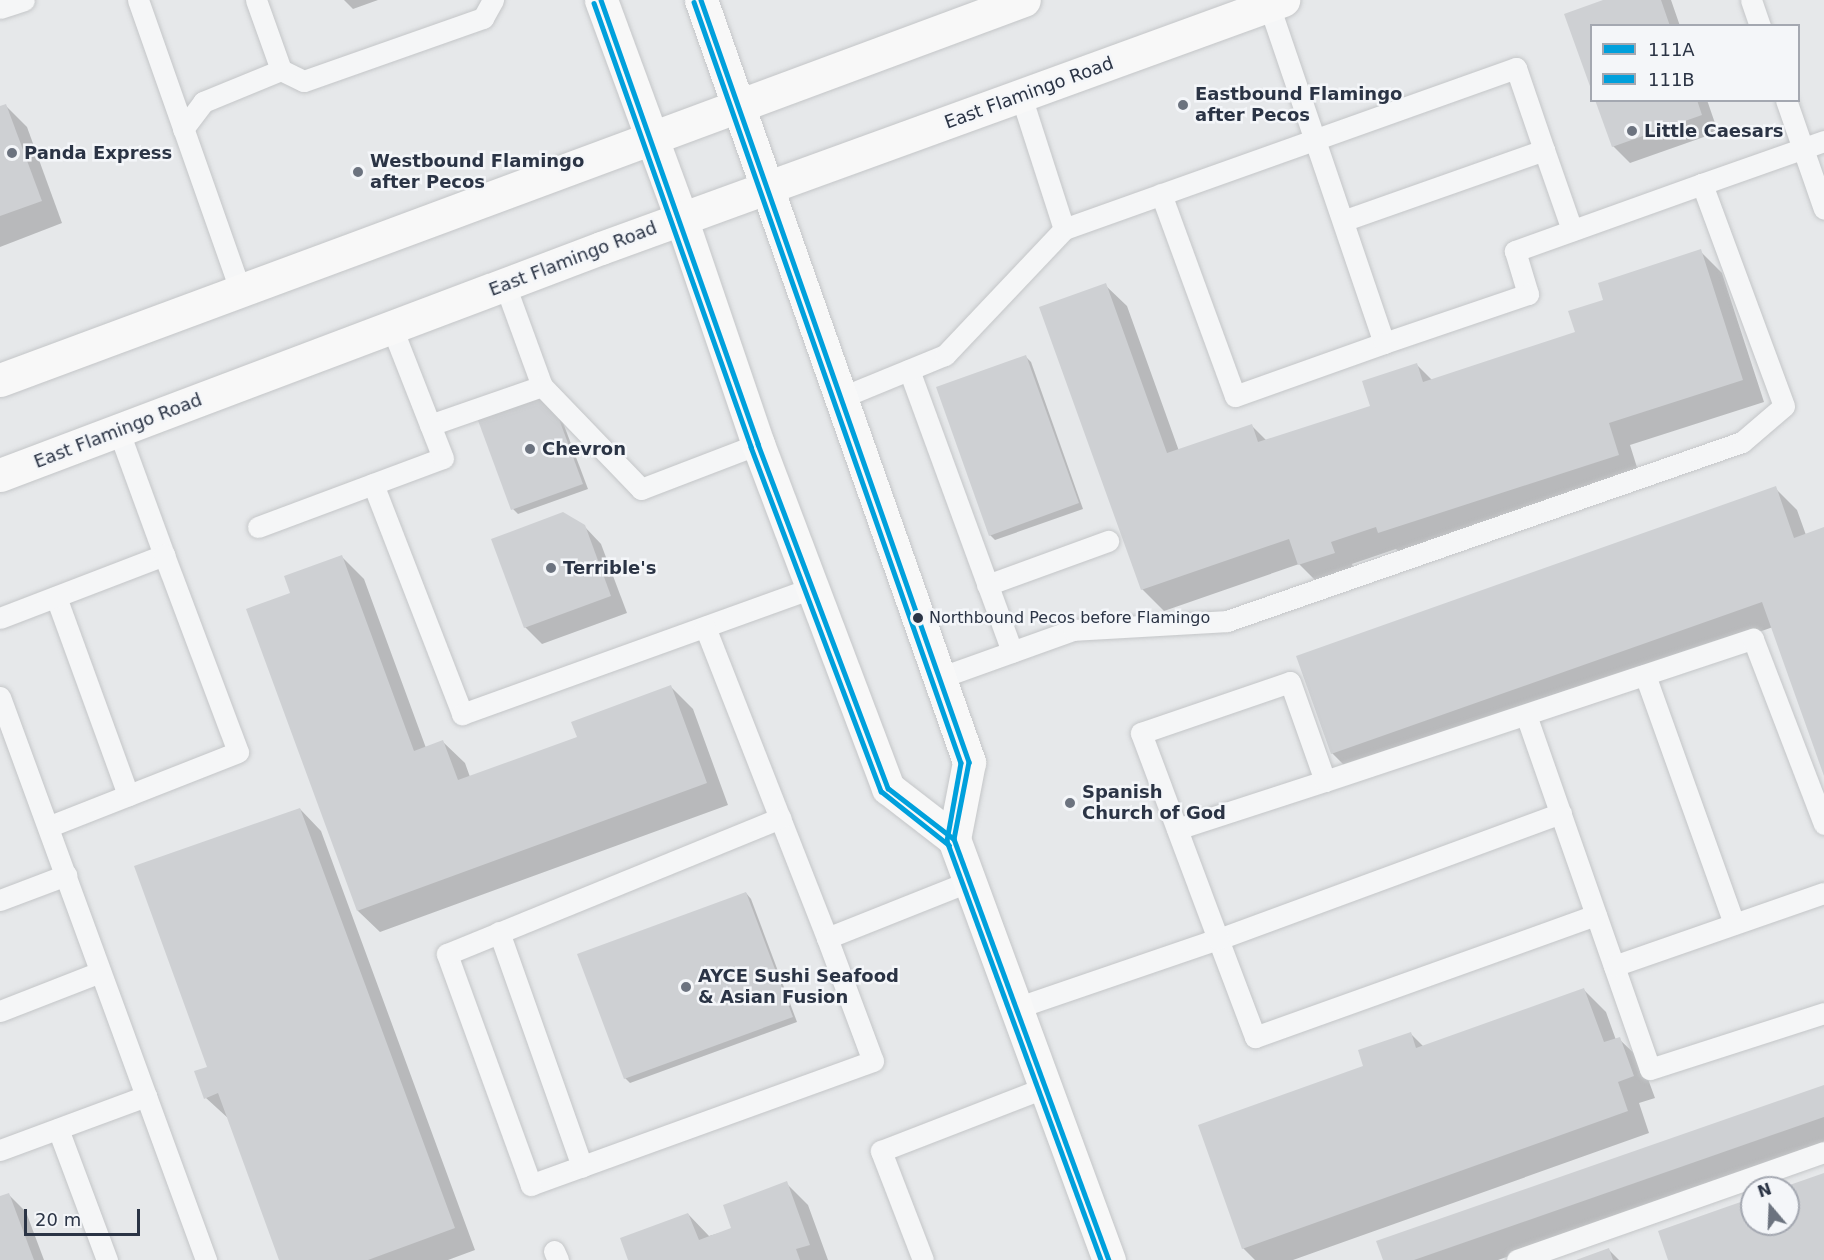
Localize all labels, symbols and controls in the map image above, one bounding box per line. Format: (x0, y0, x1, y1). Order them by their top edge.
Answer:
legend (1590, 24, 1800, 102)
text: 111A (1648, 39, 1695, 60)
street label: East Flamingo Road (942, 52, 1116, 134)
text: 111B (1648, 69, 1695, 90)
place label: Eastbound Flamingo after Pecos (1195, 84, 1402, 127)
marker: Eastbound Flamingo after Pecos (1176, 98, 1190, 112)
place label: Little Caesars (1644, 120, 1784, 142)
marker: Little Caesars (1625, 124, 1639, 138)
place label: Panda Express (24, 142, 172, 164)
marker: Panda Express (5, 146, 19, 160)
place label: Westbound Flamingo after Pecos (370, 151, 584, 194)
marker: Westbound Flamingo after Pecos (351, 165, 365, 179)
street label: East Flamingo Road (486, 217, 660, 301)
street label: East Flamingo Road (31, 389, 205, 473)
place label: Chevron (542, 438, 626, 460)
marker: Chevron (523, 442, 537, 456)
place label: Terrible's (563, 557, 657, 579)
marker: Terrible's (544, 561, 558, 575)
place label: Northbound Pecos before Flamingo (929, 608, 1210, 628)
marker: Northbound Pecos before Flamingo (912, 612, 924, 624)
place label: Spanish Church of God (1082, 782, 1226, 824)
marker: Spanish Church of God (1063, 796, 1077, 810)
place label: AYCE Sushi Seafood & Asian Fusion (698, 966, 899, 1008)
marker: AYCE Sushi Seafood & Asian Fusion (679, 980, 693, 994)
north arrow (1740, 1176, 1800, 1236)
text: N (1755, 1179, 1774, 1202)
scale bar (27, 1197, 142, 1235)
text: 20 m (35, 1209, 81, 1230)

